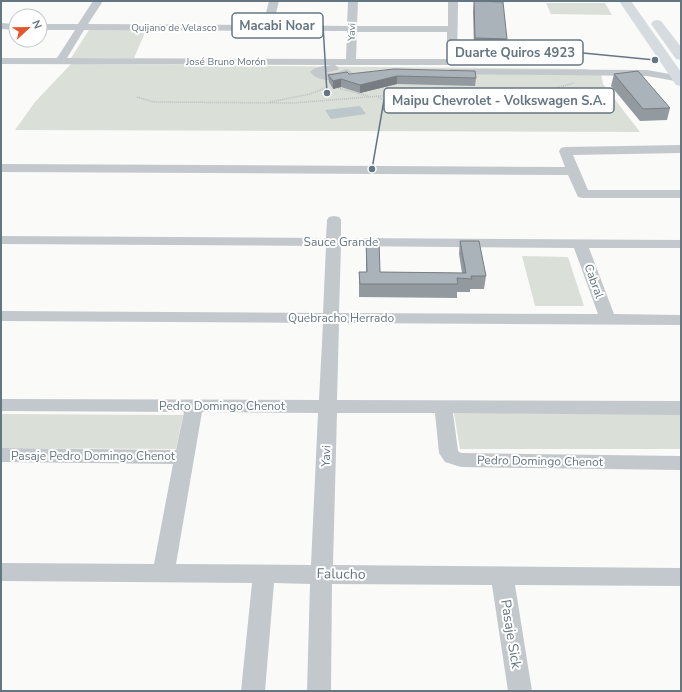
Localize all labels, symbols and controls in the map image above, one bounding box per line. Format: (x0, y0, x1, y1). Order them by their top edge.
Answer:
north arrow (8, 8, 48, 48)
callout: Macabi Noar (232, 13, 323, 38)
text: Macabi Noar (239, 17, 316, 35)
text: N (28, 18, 45, 31)
street label: Quijano de Velasco (131, 21, 217, 35)
street label: Yavi (345, 23, 359, 42)
callout: Duarte Quiros 4923 (447, 40, 583, 65)
text: Duarte Quiros 4923 (455, 44, 575, 62)
street label: José Bruno Morón (185, 55, 266, 69)
callout: Maipu Chevrolet - Volkswagen S.A. (384, 88, 614, 113)
text: Maipu Chevrolet - Volkswagen S.A. (392, 92, 606, 110)
street label: Sauce Grande (304, 234, 378, 250)
street label: Cabral (580, 262, 608, 301)
street label: Quebracho Herrado (288, 310, 394, 326)
street label: Pedro Domingo Chenot (159, 398, 286, 414)
street label: Yavi (317, 445, 335, 468)
street label: Pasaje Pedro Domingo Chenot (11, 448, 176, 464)
street label: Pedro Domingo Chenot (477, 452, 604, 470)
street label: Falucho (316, 564, 366, 584)
street label: Pasaje Sick (496, 598, 526, 671)

